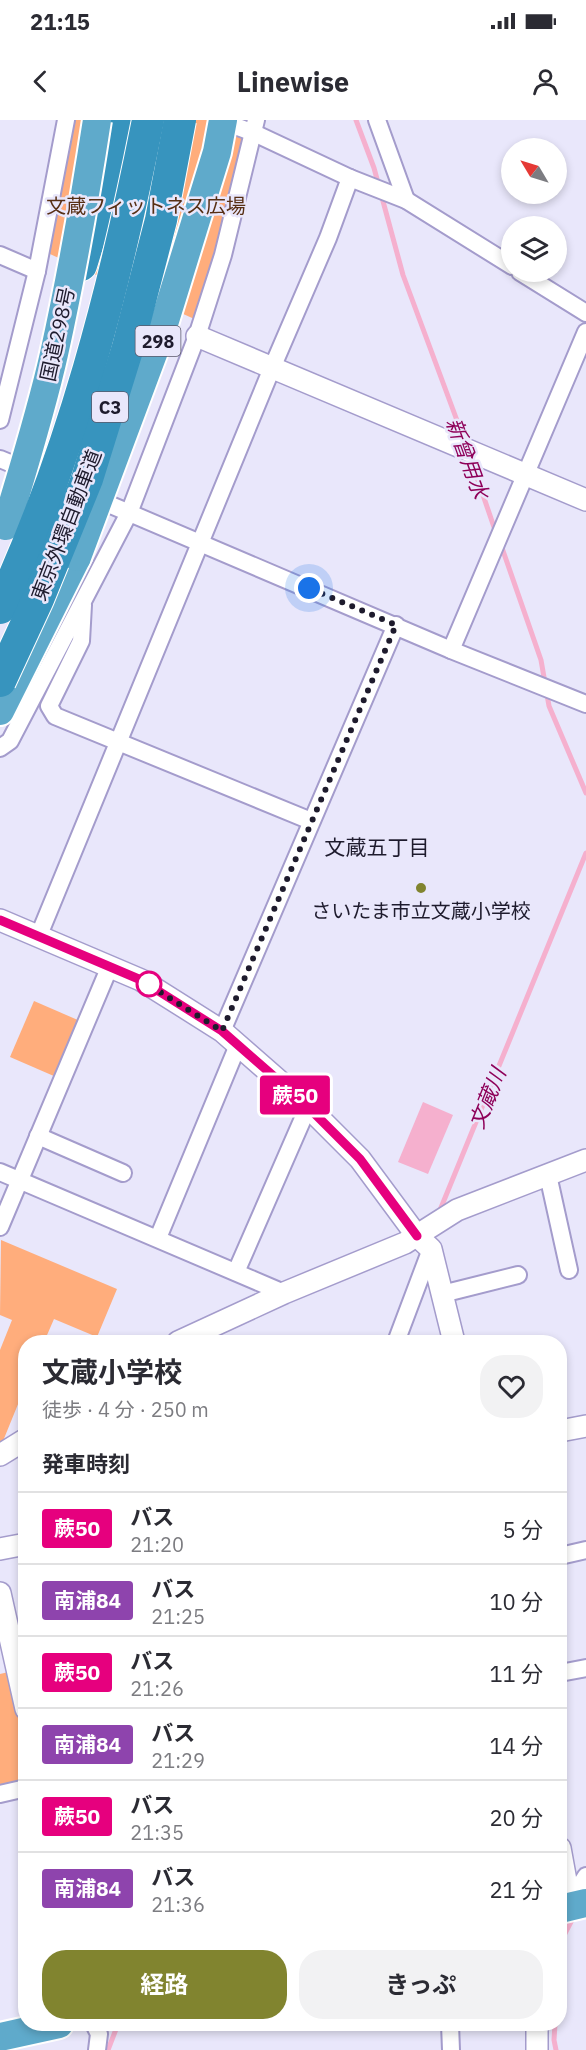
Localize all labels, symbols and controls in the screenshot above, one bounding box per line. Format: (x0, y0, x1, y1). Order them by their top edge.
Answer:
text: 21:15 (30, 7, 90, 36)
text: Linewise (237, 64, 349, 99)
icon: back (24, 65, 57, 98)
icon: person (529, 65, 562, 98)
north arrow (501, 138, 567, 204)
map controls (501, 138, 567, 282)
park label: 文蔵フィットネス広場 (46, 192, 246, 219)
button: layers (501, 216, 567, 282)
street label: 国道298号 (34, 284, 80, 384)
road number: 298 (136, 326, 180, 356)
road number: C3 (92, 392, 128, 422)
water label: 新曾用水 (440, 414, 496, 504)
street label: 東京外環自動車道 (25, 445, 107, 605)
your location (294, 573, 324, 603)
district label: 文蔵五丁目 (325, 833, 430, 861)
marker: さいたま市立文蔵小学校 (414, 881, 428, 895)
place label: さいたま市立文蔵小学校 (311, 897, 531, 924)
unlabelled marker (136, 971, 162, 997)
water label: 文蔵川 (462, 1062, 513, 1132)
line badge: 蕨50 (260, 1076, 330, 1114)
text: 蕨50 (272, 1081, 318, 1109)
text: 文蔵小学校 (42, 1353, 182, 1390)
button: heart (480, 1355, 543, 1418)
text: 徒歩 · 4 分 · 250 m (42, 1396, 209, 1423)
text: 発車時刻 (42, 1449, 130, 1478)
text: バス (130, 1502, 174, 1531)
text: 蕨50 (54, 1514, 100, 1542)
text: 5 分 (503, 1515, 543, 1544)
text: 21:20 (130, 1531, 184, 1558)
text: バス (151, 1574, 195, 1603)
text: 南浦84 (54, 1586, 121, 1614)
text: 10 分 (489, 1587, 543, 1616)
text: 21:25 (151, 1603, 205, 1630)
text: バス (130, 1646, 174, 1675)
text: 蕨50 (54, 1658, 100, 1686)
text: 11 分 (489, 1659, 543, 1688)
text: 21:26 (130, 1675, 184, 1702)
text: バス (151, 1718, 195, 1747)
text: 南浦84 (54, 1730, 121, 1758)
text: 14 分 (489, 1731, 543, 1760)
text: 21:29 (151, 1747, 205, 1774)
text: バス (130, 1790, 174, 1819)
text: 蕨50 (54, 1802, 100, 1830)
text: 20 分 (489, 1803, 543, 1832)
text: 21:35 (130, 1819, 184, 1846)
text: バス (151, 1862, 195, 1891)
text: 南浦84 (54, 1874, 121, 1902)
text: 21 分 (489, 1875, 543, 1904)
text: 21:36 (151, 1891, 205, 1918)
button: 経路 (42, 1950, 287, 2019)
button: きっぷ (299, 1950, 543, 2019)

